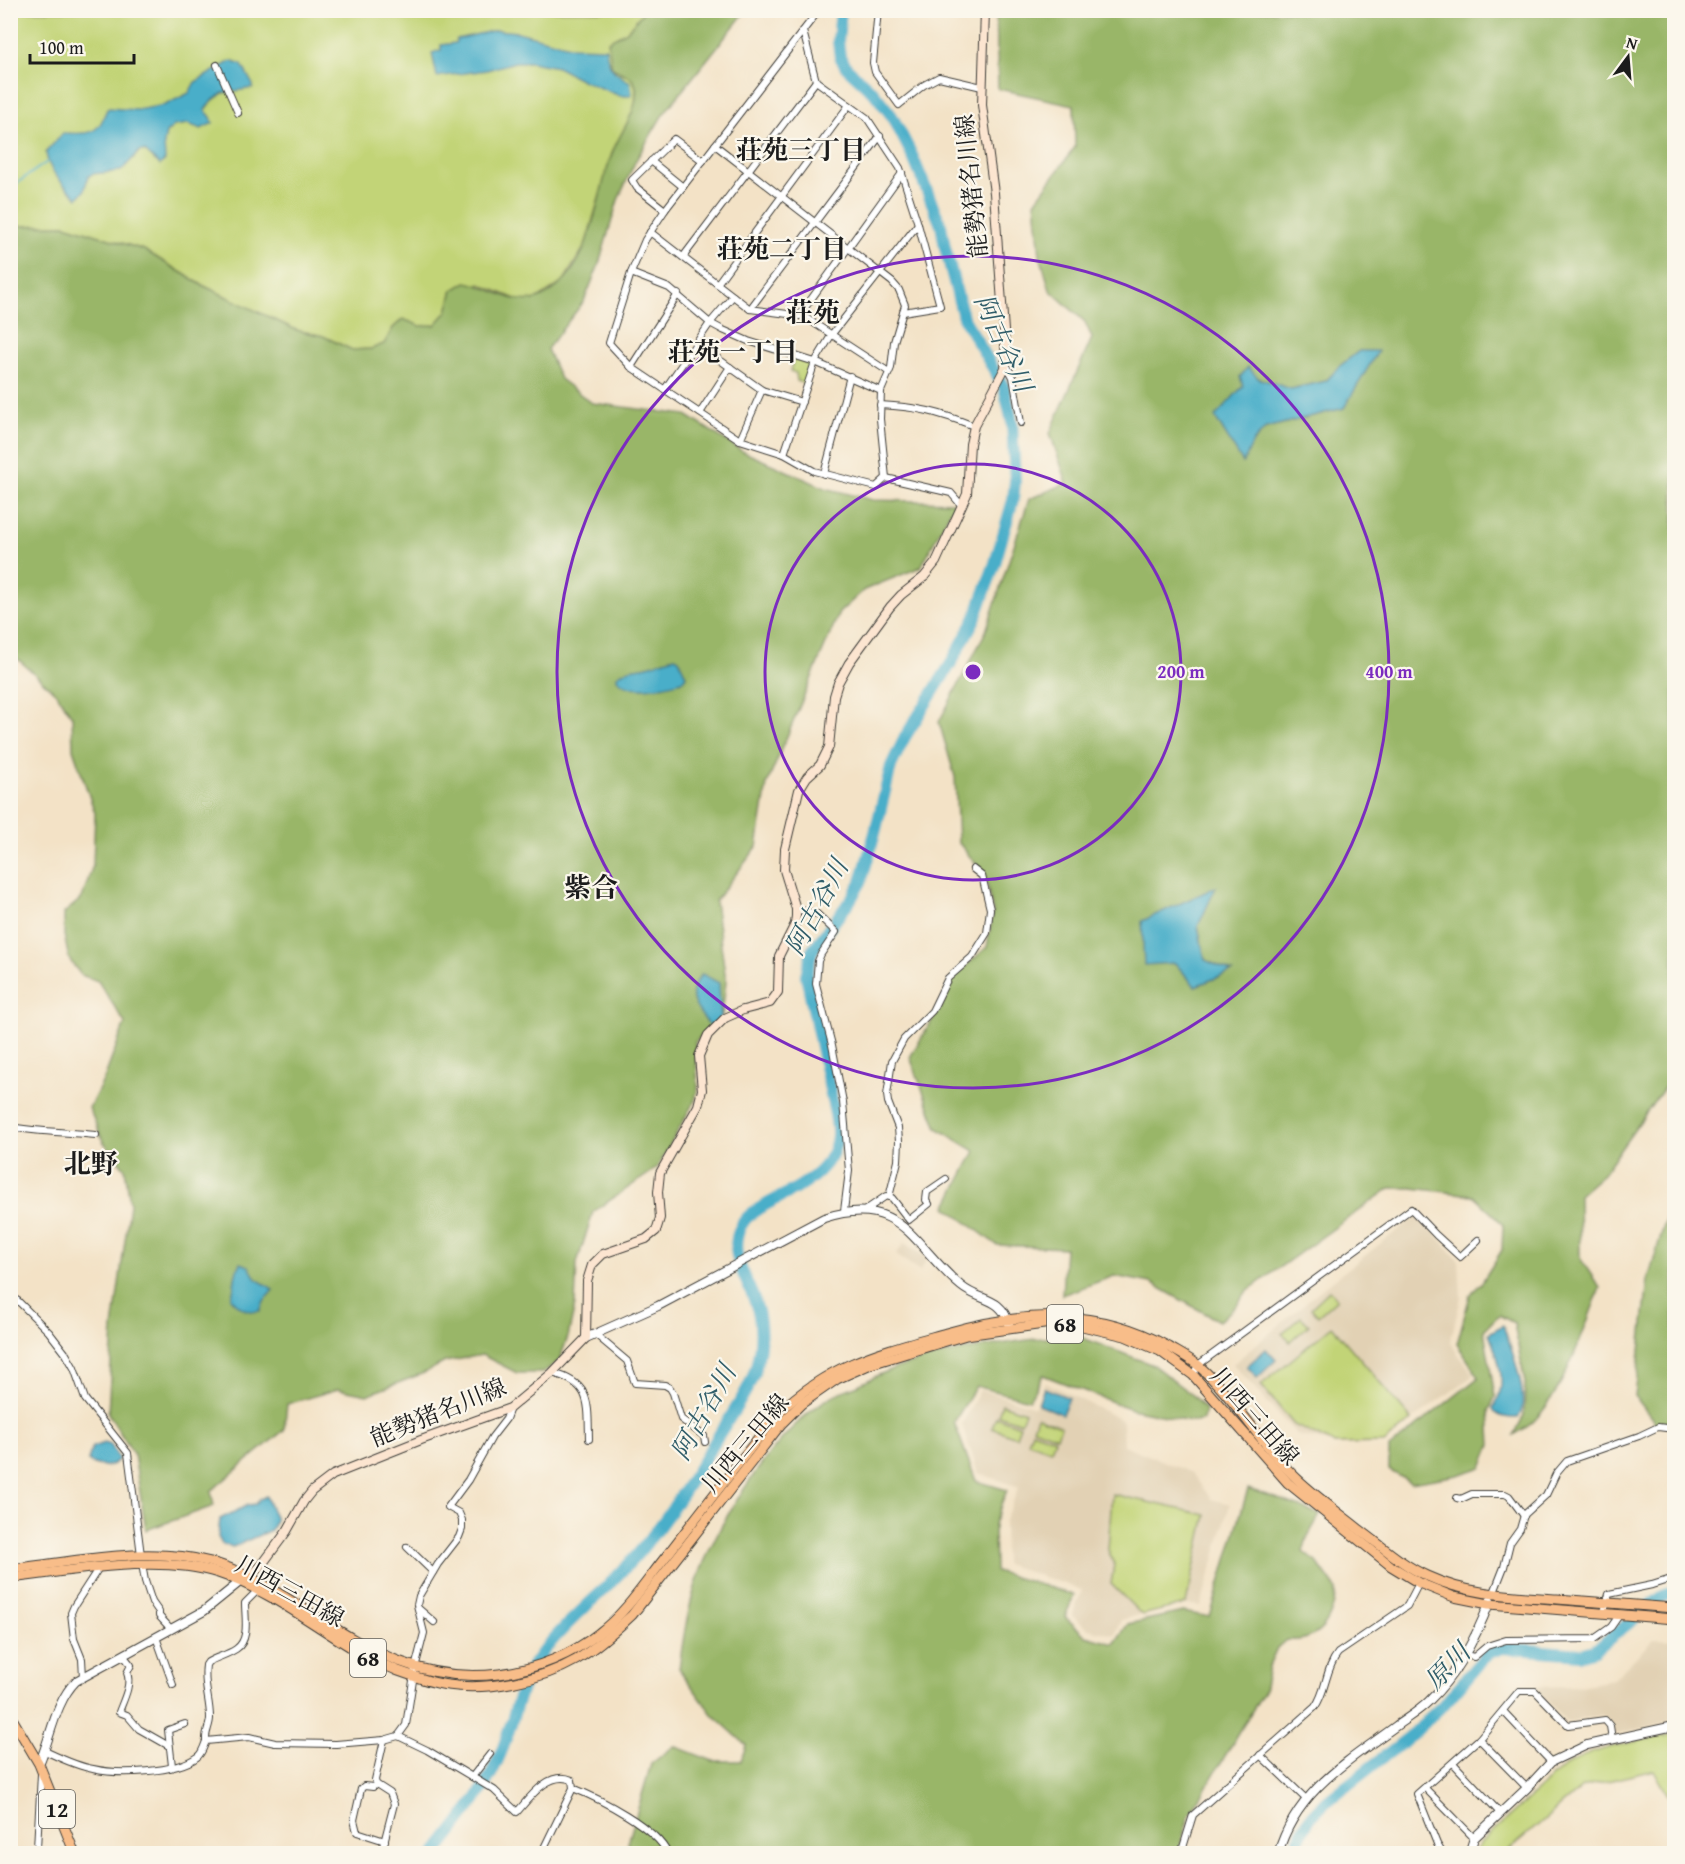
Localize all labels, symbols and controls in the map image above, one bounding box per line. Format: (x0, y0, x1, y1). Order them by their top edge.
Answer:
scale bar (30, 27, 134, 65)
north arrow (1598, 27, 1658, 87)
text: N (1624, 30, 1641, 56)
text: 100 m (39, 34, 84, 61)
street label: 能勢猪名川線 (946, 113, 996, 259)
district label: 荘苑三丁目 (736, 130, 866, 169)
district label: 荘苑二丁目 (717, 229, 847, 268)
water label: 阿古谷川 (965, 288, 1044, 401)
district label: 荘苑 (786, 292, 840, 332)
district label: 荘苑一丁目 (668, 332, 798, 371)
text: 200 m (1157, 658, 1205, 685)
text: 400 m (1365, 658, 1413, 685)
centre of rings (963, 662, 983, 682)
water label: 阿古谷川 (774, 849, 859, 962)
district label: 紫合 (564, 867, 618, 907)
district label: 北野 (64, 1143, 118, 1183)
road number: 68 (1047, 1305, 1083, 1343)
water label: 阿古谷川 (661, 1354, 747, 1467)
street label: 川西三田線 (1202, 1359, 1308, 1473)
street label: 能勢猪名川線 (365, 1369, 511, 1455)
street label: 川西三田線 (693, 1386, 797, 1500)
street label: 川西三田線 (229, 1547, 351, 1635)
water label: 原川 (1415, 1632, 1481, 1698)
road number: 68 (350, 1639, 386, 1677)
road number: 12 (39, 1790, 75, 1828)

